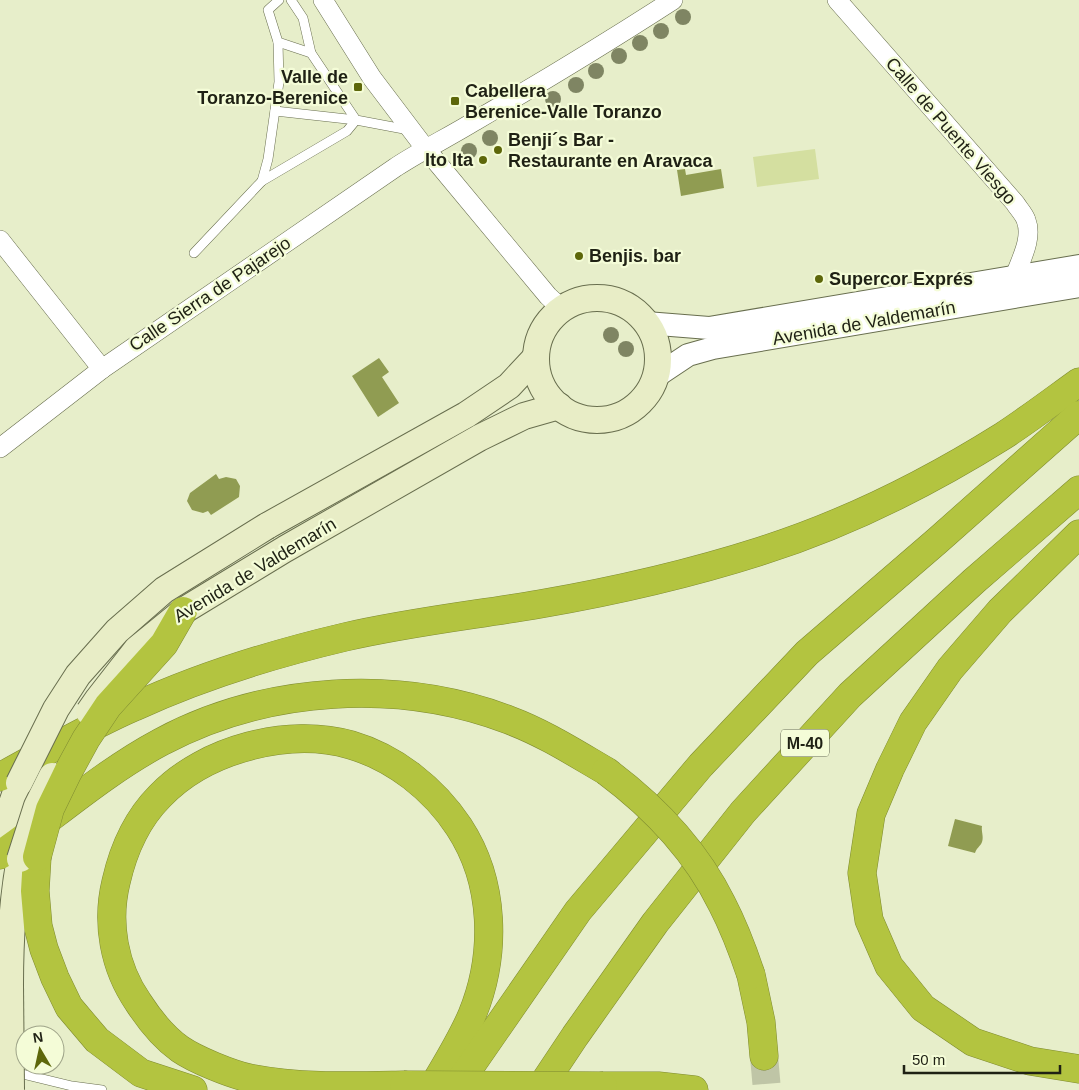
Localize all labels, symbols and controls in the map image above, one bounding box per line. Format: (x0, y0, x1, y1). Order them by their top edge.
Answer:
street label: Calle de Puente Viesgo (882, 54, 1020, 208)
place label: Valle de Toranzo-Berenice (197, 67, 348, 108)
marker: Valle de Toranzo-Berenice (352, 81, 364, 93)
place label: Cabellera Berenice-Valle Toranzo (465, 81, 662, 122)
marker: Cabellera Berenice-Valle Toranzo (449, 95, 461, 107)
place label: Benji´s Bar - Restaurante en Aravaca (508, 130, 713, 171)
marker: Benji´s Bar - Restaurante en Aravaca (492, 144, 504, 156)
place label: Ito Ita (425, 150, 474, 170)
marker: Ito Ita (477, 154, 489, 166)
street label: Calle Sierra de Pajarejo (126, 233, 294, 355)
place label: Benjis. bar (589, 246, 681, 266)
marker: Benjis. bar (573, 250, 585, 262)
place label: Supercor Exprés (829, 269, 973, 289)
marker: Supercor Exprés (813, 273, 825, 285)
street label: Avenida de Valdemarín (771, 297, 957, 349)
street label: Avenida de Valdemarín (170, 514, 340, 626)
road number: M-40 (781, 730, 829, 756)
north arrow (15, 1025, 65, 1075)
text: N (32, 1028, 44, 1046)
scale bar (904, 1042, 1060, 1074)
text: 50 m (912, 1051, 945, 1068)

